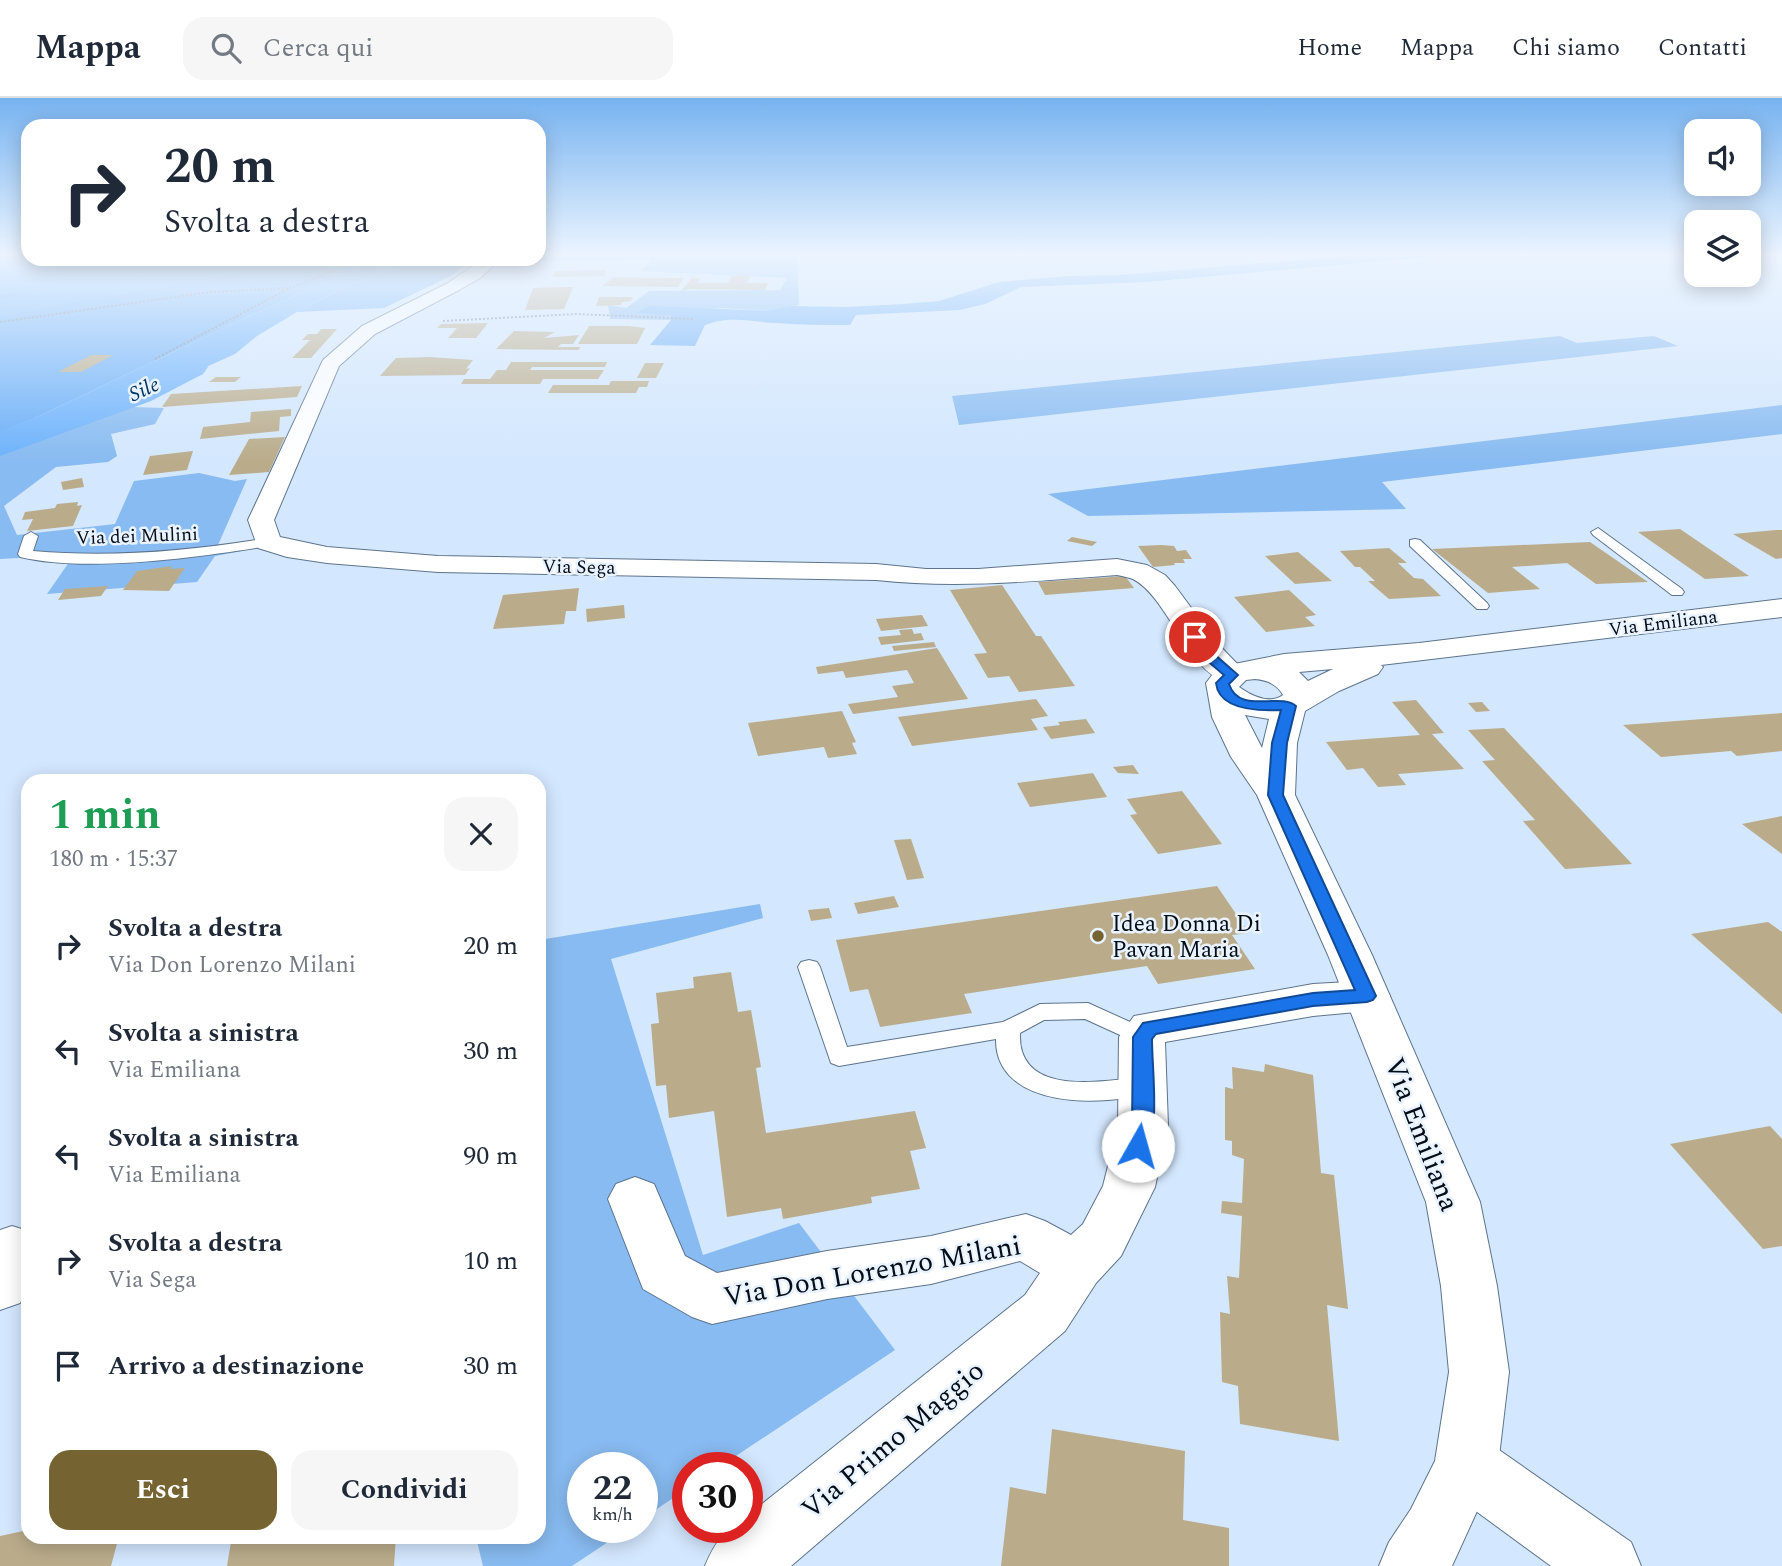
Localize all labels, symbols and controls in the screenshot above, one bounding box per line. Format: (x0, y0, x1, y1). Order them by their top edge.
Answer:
search box (183, 17, 673, 80)
text: Mappa (35, 23, 141, 73)
text: Cerca qui (263, 28, 373, 68)
icon: search (207, 29, 245, 67)
text: Home (1297, 30, 1362, 66)
text: Mappa (1400, 30, 1474, 66)
text: Chi siamo (1512, 30, 1620, 66)
text: Contatti (1658, 30, 1747, 66)
map controls (1684, 119, 1761, 287)
button: sound (1684, 119, 1761, 196)
text: 20 m (164, 130, 275, 205)
icon: right (49, 147, 140, 238)
text: Svolta a destra (164, 198, 370, 247)
button: layers (1684, 210, 1761, 287)
water label: Sile (124, 369, 165, 411)
street label: Via dei Mulini (76, 520, 198, 553)
street label: Via Sega (542, 552, 617, 583)
street label: Via Emiliana (1607, 602, 1720, 645)
pin (1165, 607, 1225, 667)
icon: arrive (1176, 618, 1214, 656)
text: 1 min (49, 784, 161, 847)
button: close (444, 797, 518, 871)
text: 180 m · 15:37 (49, 842, 178, 877)
place label: Idea Donna Di Pavan Maria (1112, 907, 1261, 968)
text: Svolta a destra (108, 908, 282, 948)
text: 20 m (463, 926, 518, 966)
icon: right (49, 927, 87, 965)
marker: Idea Donna Di Pavan Maria (1090, 928, 1106, 944)
text: Via Don Lorenzo Milani (108, 948, 356, 983)
text: Svolta a sinistra (108, 1013, 299, 1053)
text: 30 m (463, 1031, 518, 1071)
icon: left (49, 1032, 87, 1070)
street label: Via Emiliana (1373, 1051, 1471, 1218)
text: Via Emiliana (108, 1053, 241, 1088)
position arrow (1101, 1109, 1175, 1183)
text: Svolta a sinistra (108, 1118, 299, 1158)
text: 90 m (463, 1136, 518, 1176)
icon: left (49, 1137, 87, 1175)
text: Via Emiliana (108, 1158, 241, 1193)
text: Svolta a destra (108, 1223, 282, 1263)
street label: Via Don Lorenzo Milani (720, 1224, 1025, 1319)
text: 10 m (463, 1241, 518, 1281)
icon: right (49, 1242, 87, 1280)
text: Via Sega (108, 1263, 197, 1298)
text: Arrivo a destinazione (108, 1346, 364, 1386)
text: 30 m (463, 1346, 518, 1386)
icon: arrive (49, 1347, 87, 1385)
street label: Via Primo Maggio (792, 1350, 994, 1530)
button: Esci (49, 1450, 277, 1530)
button: Condividi (291, 1450, 518, 1530)
speed limit sign: 30 (672, 1452, 763, 1543)
text: 22 (593, 1462, 632, 1515)
text: km/h (592, 1501, 633, 1528)

